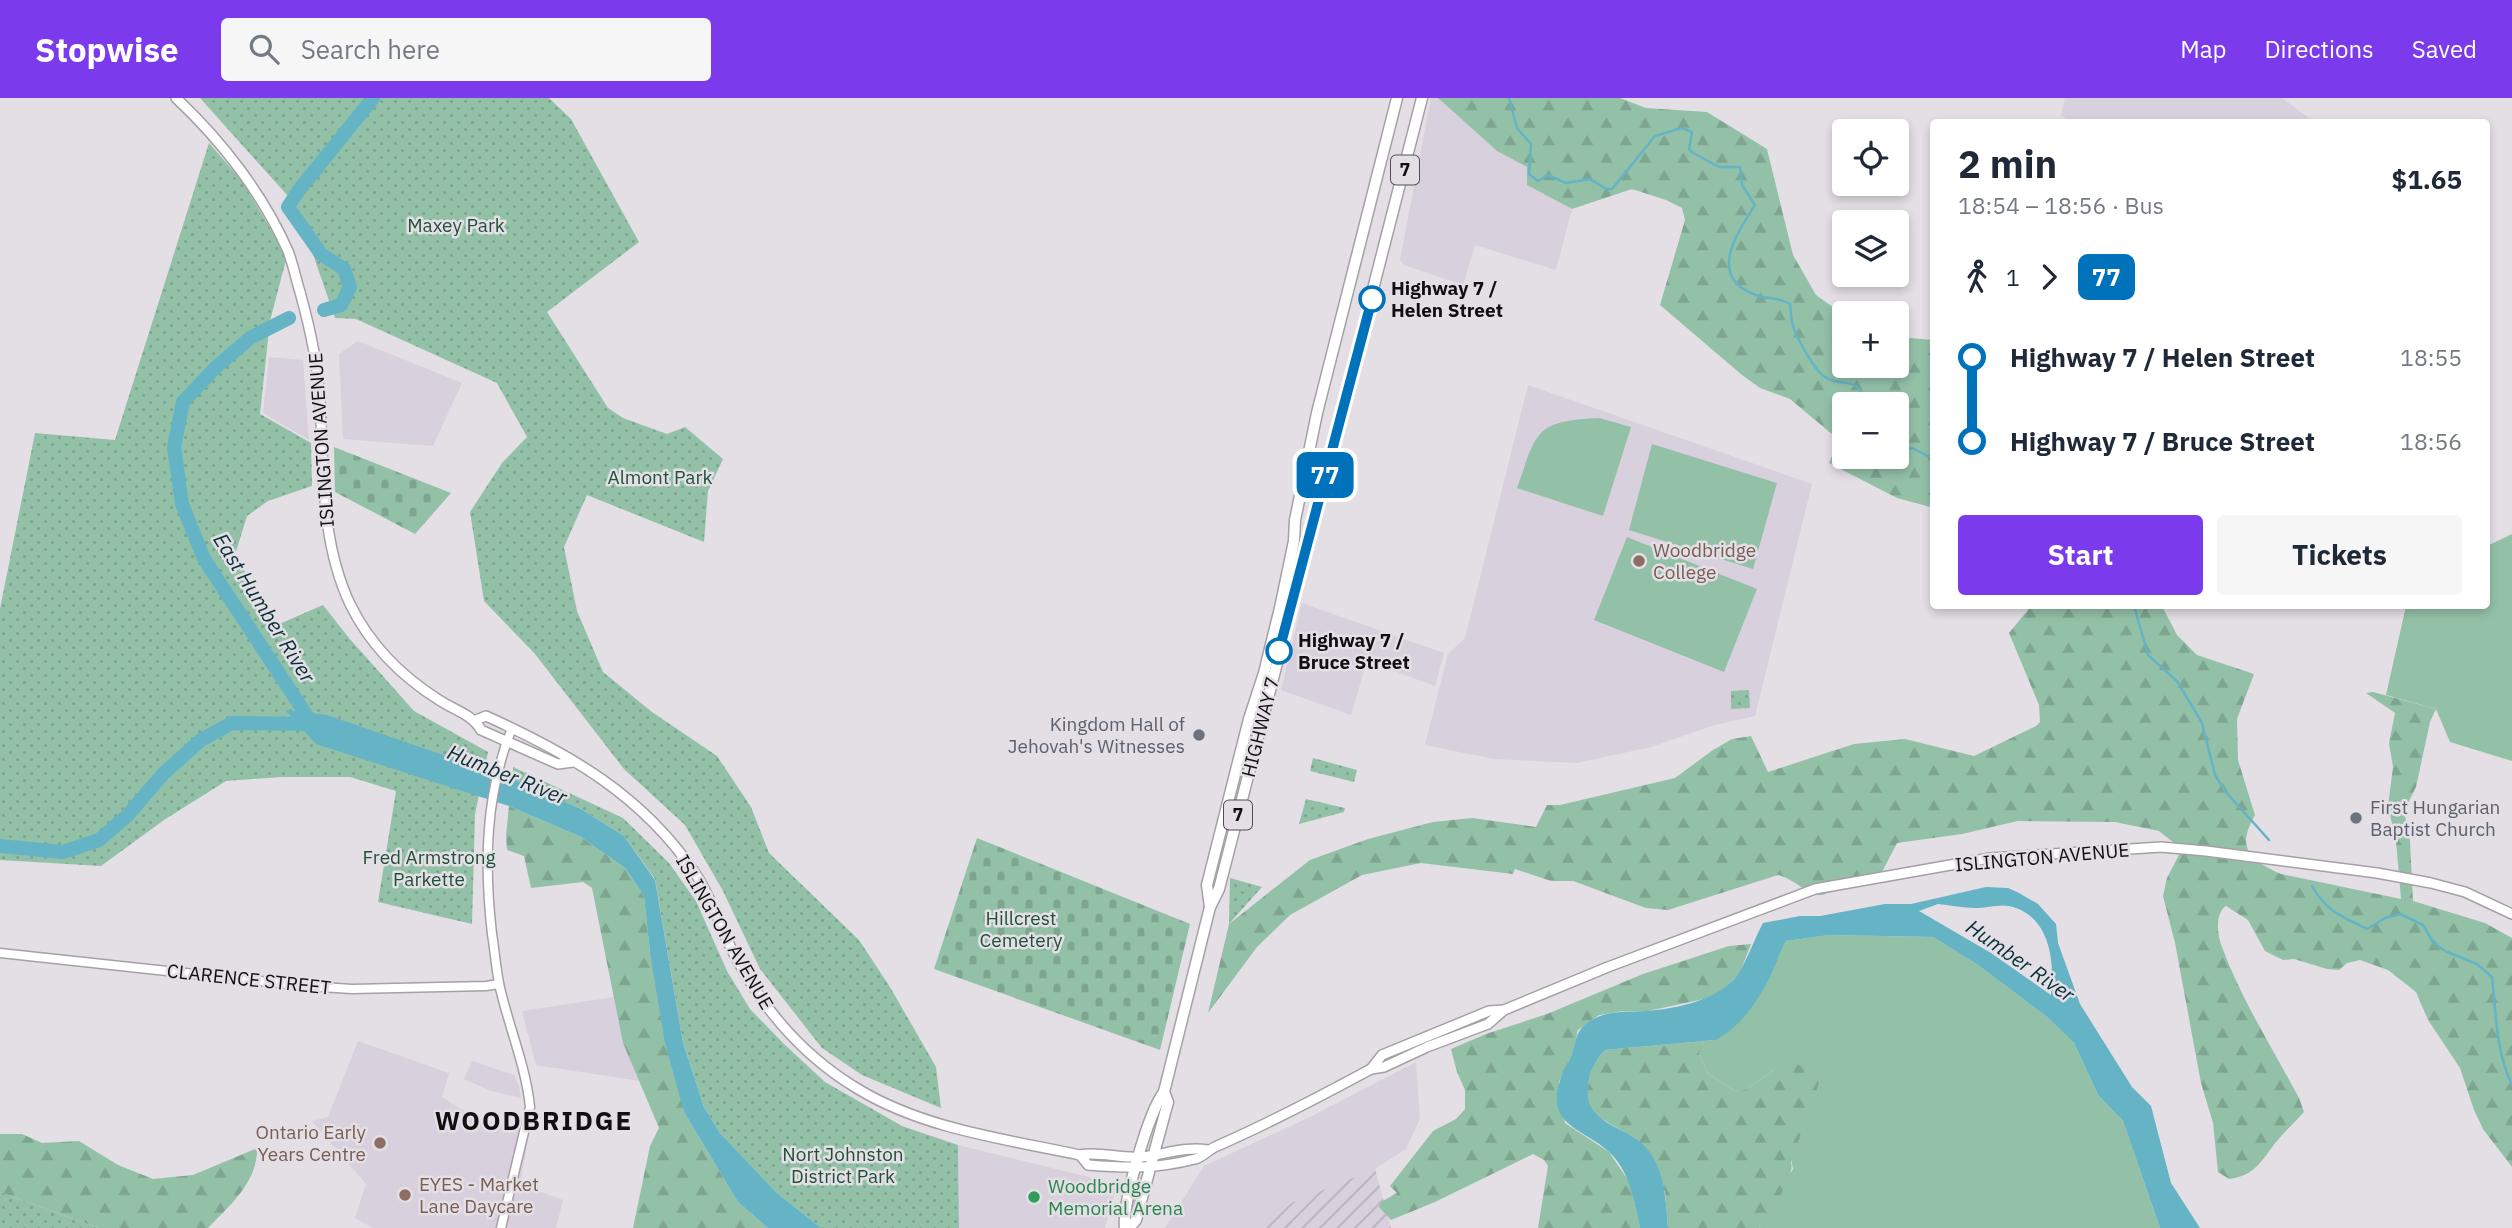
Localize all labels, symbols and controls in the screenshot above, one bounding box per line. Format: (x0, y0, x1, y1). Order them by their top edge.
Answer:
search box (221, 18, 711, 81)
text: Stopwise (35, 28, 179, 71)
icon: search (245, 30, 283, 68)
text: Search here (301, 32, 440, 66)
text: Map (2180, 33, 2226, 65)
text: Directions (2264, 33, 2374, 65)
text: Saved (2412, 33, 2477, 65)
map controls (1832, 119, 1909, 469)
button: locate (1832, 119, 1909, 196)
text: 2 min (1958, 139, 2057, 188)
road number: 7 (1391, 156, 1419, 184)
text: $1.65 (2392, 162, 2462, 196)
text: 18:54 – 18:56 · Bus (1958, 190, 2164, 220)
button: layers (1832, 210, 1909, 287)
park label: Maxey Park (407, 213, 505, 237)
icon: walk (1958, 258, 1996, 296)
icon: forward (2030, 258, 2068, 296)
text: 77 (2092, 261, 2121, 293)
text: 1 (2006, 262, 2020, 292)
place label: Highway 7 / Helen Street (1391, 276, 1503, 322)
marker: Highway 7 / Helen Street (1359, 286, 1385, 312)
button: + (1832, 301, 1909, 378)
text: Highway 7 / Helen Street (2010, 340, 2315, 374)
text: 18:55 (2400, 342, 2462, 372)
street label: ISLINGTON AVENUE (303, 352, 339, 528)
button: − (1832, 392, 1909, 469)
text: Highway 7 / Bruce Street (2010, 424, 2315, 458)
text: 18:56 (2400, 426, 2462, 456)
line badge: 77 (1294, 452, 1356, 498)
text: 77 (1311, 459, 1339, 491)
park label: Almont Park (608, 465, 712, 489)
button: Start (1958, 515, 2203, 595)
button: Tickets (2217, 515, 2462, 595)
water label: East Humber River (208, 527, 323, 689)
place label: Woodbridge College (1653, 538, 1756, 584)
marker: Woodbridge College (1631, 553, 1647, 569)
place label: Highway 7 / Bruce Street (1298, 628, 1410, 674)
marker: Highway 7 / Bruce Street (1266, 638, 1292, 664)
street label: HIGHWAY 7 (1236, 674, 1284, 780)
place label: Kingdom Hall of Jehovah's Witnesses (1008, 712, 1185, 758)
marker: Kingdom Hall of Jehovah's Witnesses (1191, 727, 1207, 743)
water label: Humber River (444, 737, 572, 811)
place label: First Hungarian Baptist Church (2370, 795, 2500, 841)
road number: 7 (1224, 800, 1252, 830)
marker: First Hungarian Baptist Church (2348, 810, 2364, 826)
street label: ISLINGTON AVENUE (1954, 837, 2130, 877)
park label: Fred Armstrong Parkette (363, 845, 495, 891)
street label: ISLINGTON AVENUE (671, 850, 779, 1014)
park label: Hillcrest Cemetery (980, 906, 1063, 952)
water label: Humber River (1961, 912, 2081, 1009)
street label: CLARENCE STREET (166, 958, 332, 1000)
district label: WOODBRIDGE (435, 1103, 633, 1137)
place label: Ontario Early Years Centre (255, 1120, 367, 1166)
marker: Ontario Early Years Centre (372, 1135, 388, 1151)
park label: Nort Johnston District Park (782, 1142, 904, 1188)
place label: EYES - Market Lane Daycare (419, 1172, 539, 1218)
place label: Woodbridge Memorial Arena (1048, 1174, 1183, 1220)
marker: EYES - Market Lane Daycare (397, 1187, 413, 1203)
marker: Woodbridge Memorial Arena (1026, 1189, 1042, 1205)

